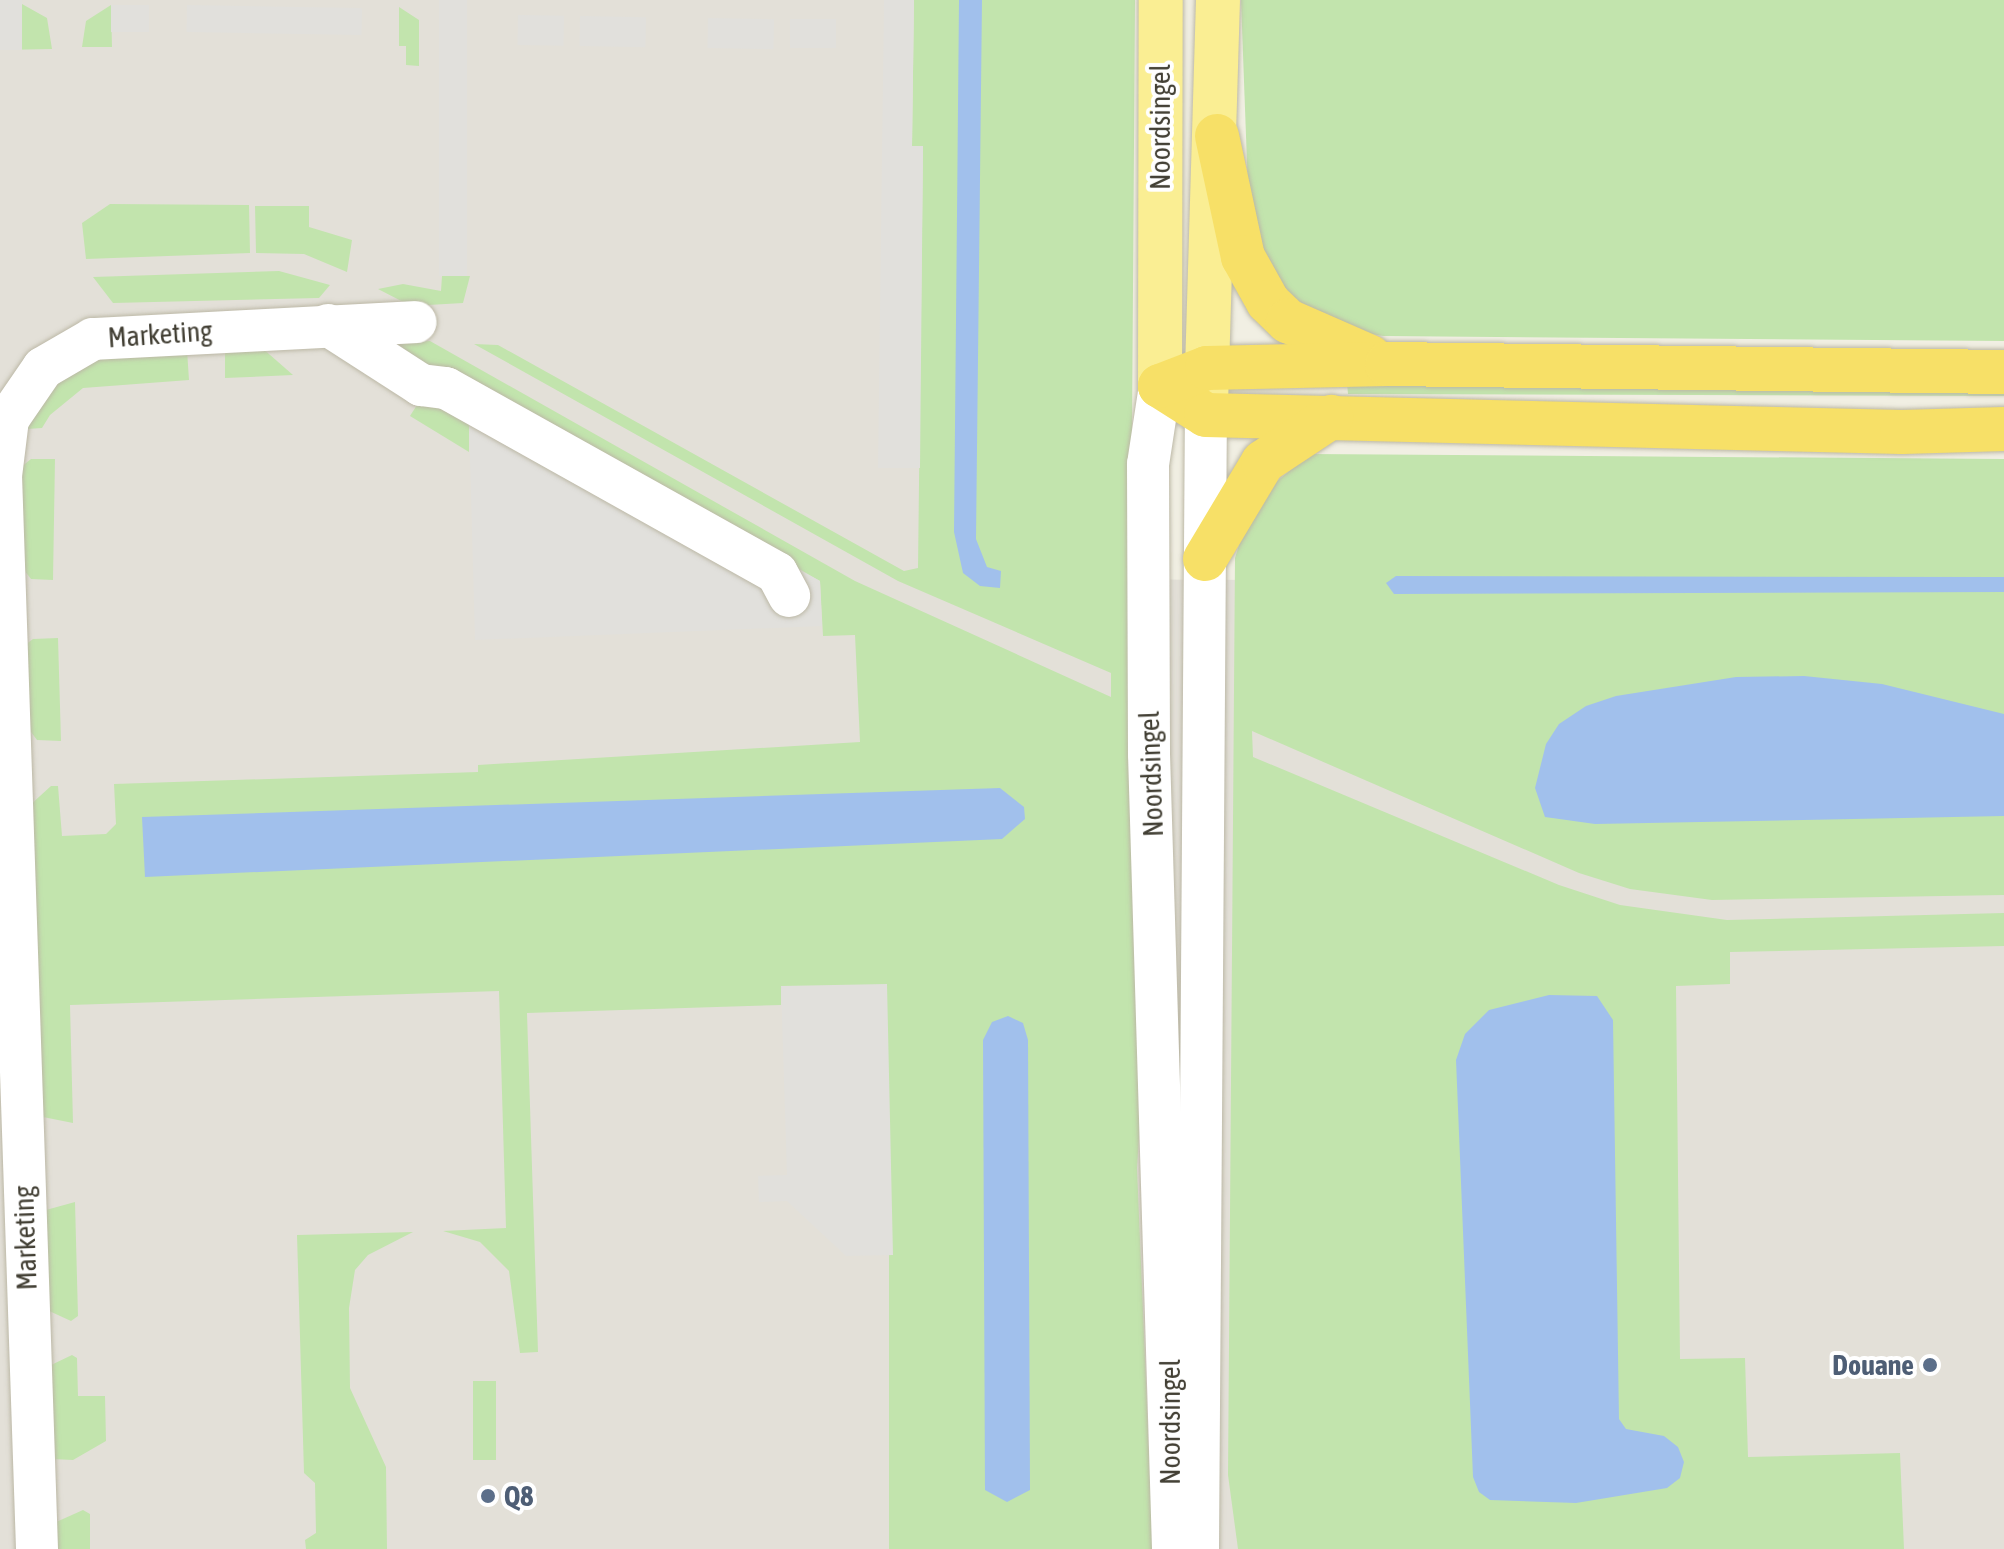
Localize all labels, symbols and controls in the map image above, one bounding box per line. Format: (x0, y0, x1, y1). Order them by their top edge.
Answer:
street label: Noordsingel (1143, 64, 1177, 190)
street label: Marketing (107, 314, 213, 354)
street label: Noordsingel (1132, 711, 1170, 837)
street label: Marketing (6, 1185, 44, 1291)
place label: Douane (1832, 1348, 1914, 1382)
marker: Douane (1921, 1356, 1939, 1374)
street label: Noordsingel (1153, 1359, 1187, 1485)
place label: Q8 (504, 1479, 534, 1513)
marker: Q8 (479, 1487, 497, 1505)

